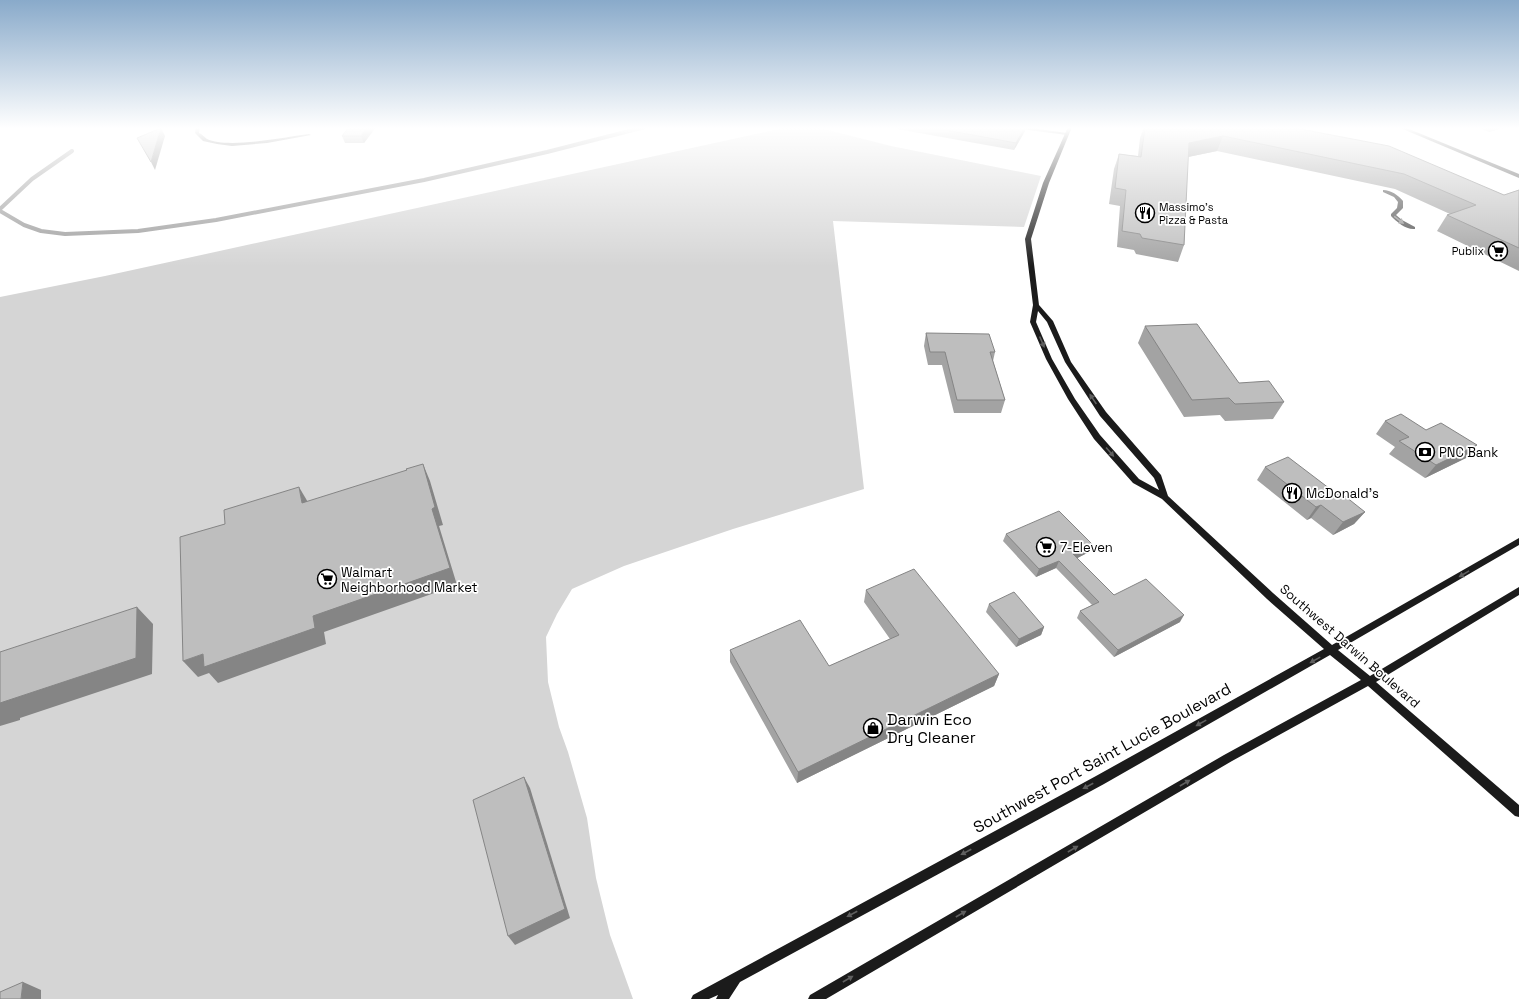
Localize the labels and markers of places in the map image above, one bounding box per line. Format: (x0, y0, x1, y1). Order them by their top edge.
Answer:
place label: Massimo's Pizza & Pasta (1159, 200, 1229, 227)
restaurant icon: Massimo's Pizza & Pasta (1134, 202, 1156, 224)
supermarket icon: Publix (1487, 240, 1509, 262)
place label: Publix (1452, 244, 1484, 258)
bank icon: PNC Bank (1414, 441, 1436, 463)
place label: PNC Bank (1439, 444, 1498, 461)
restaurant icon: McDonald's (1281, 482, 1303, 504)
place label: McDonald's (1306, 485, 1379, 502)
supermarket icon: 7-Eleven (1035, 536, 1057, 558)
place label: 7-Eleven (1060, 539, 1113, 556)
place label: Walmart Neighborhood Market (341, 564, 478, 596)
supermarket icon: Walmart Neighborhood Market (316, 568, 338, 590)
place label: Darwin Eco Dry Cleaner (887, 709, 976, 748)
shop icon: Darwin Eco Dry Cleaner (862, 717, 884, 739)

